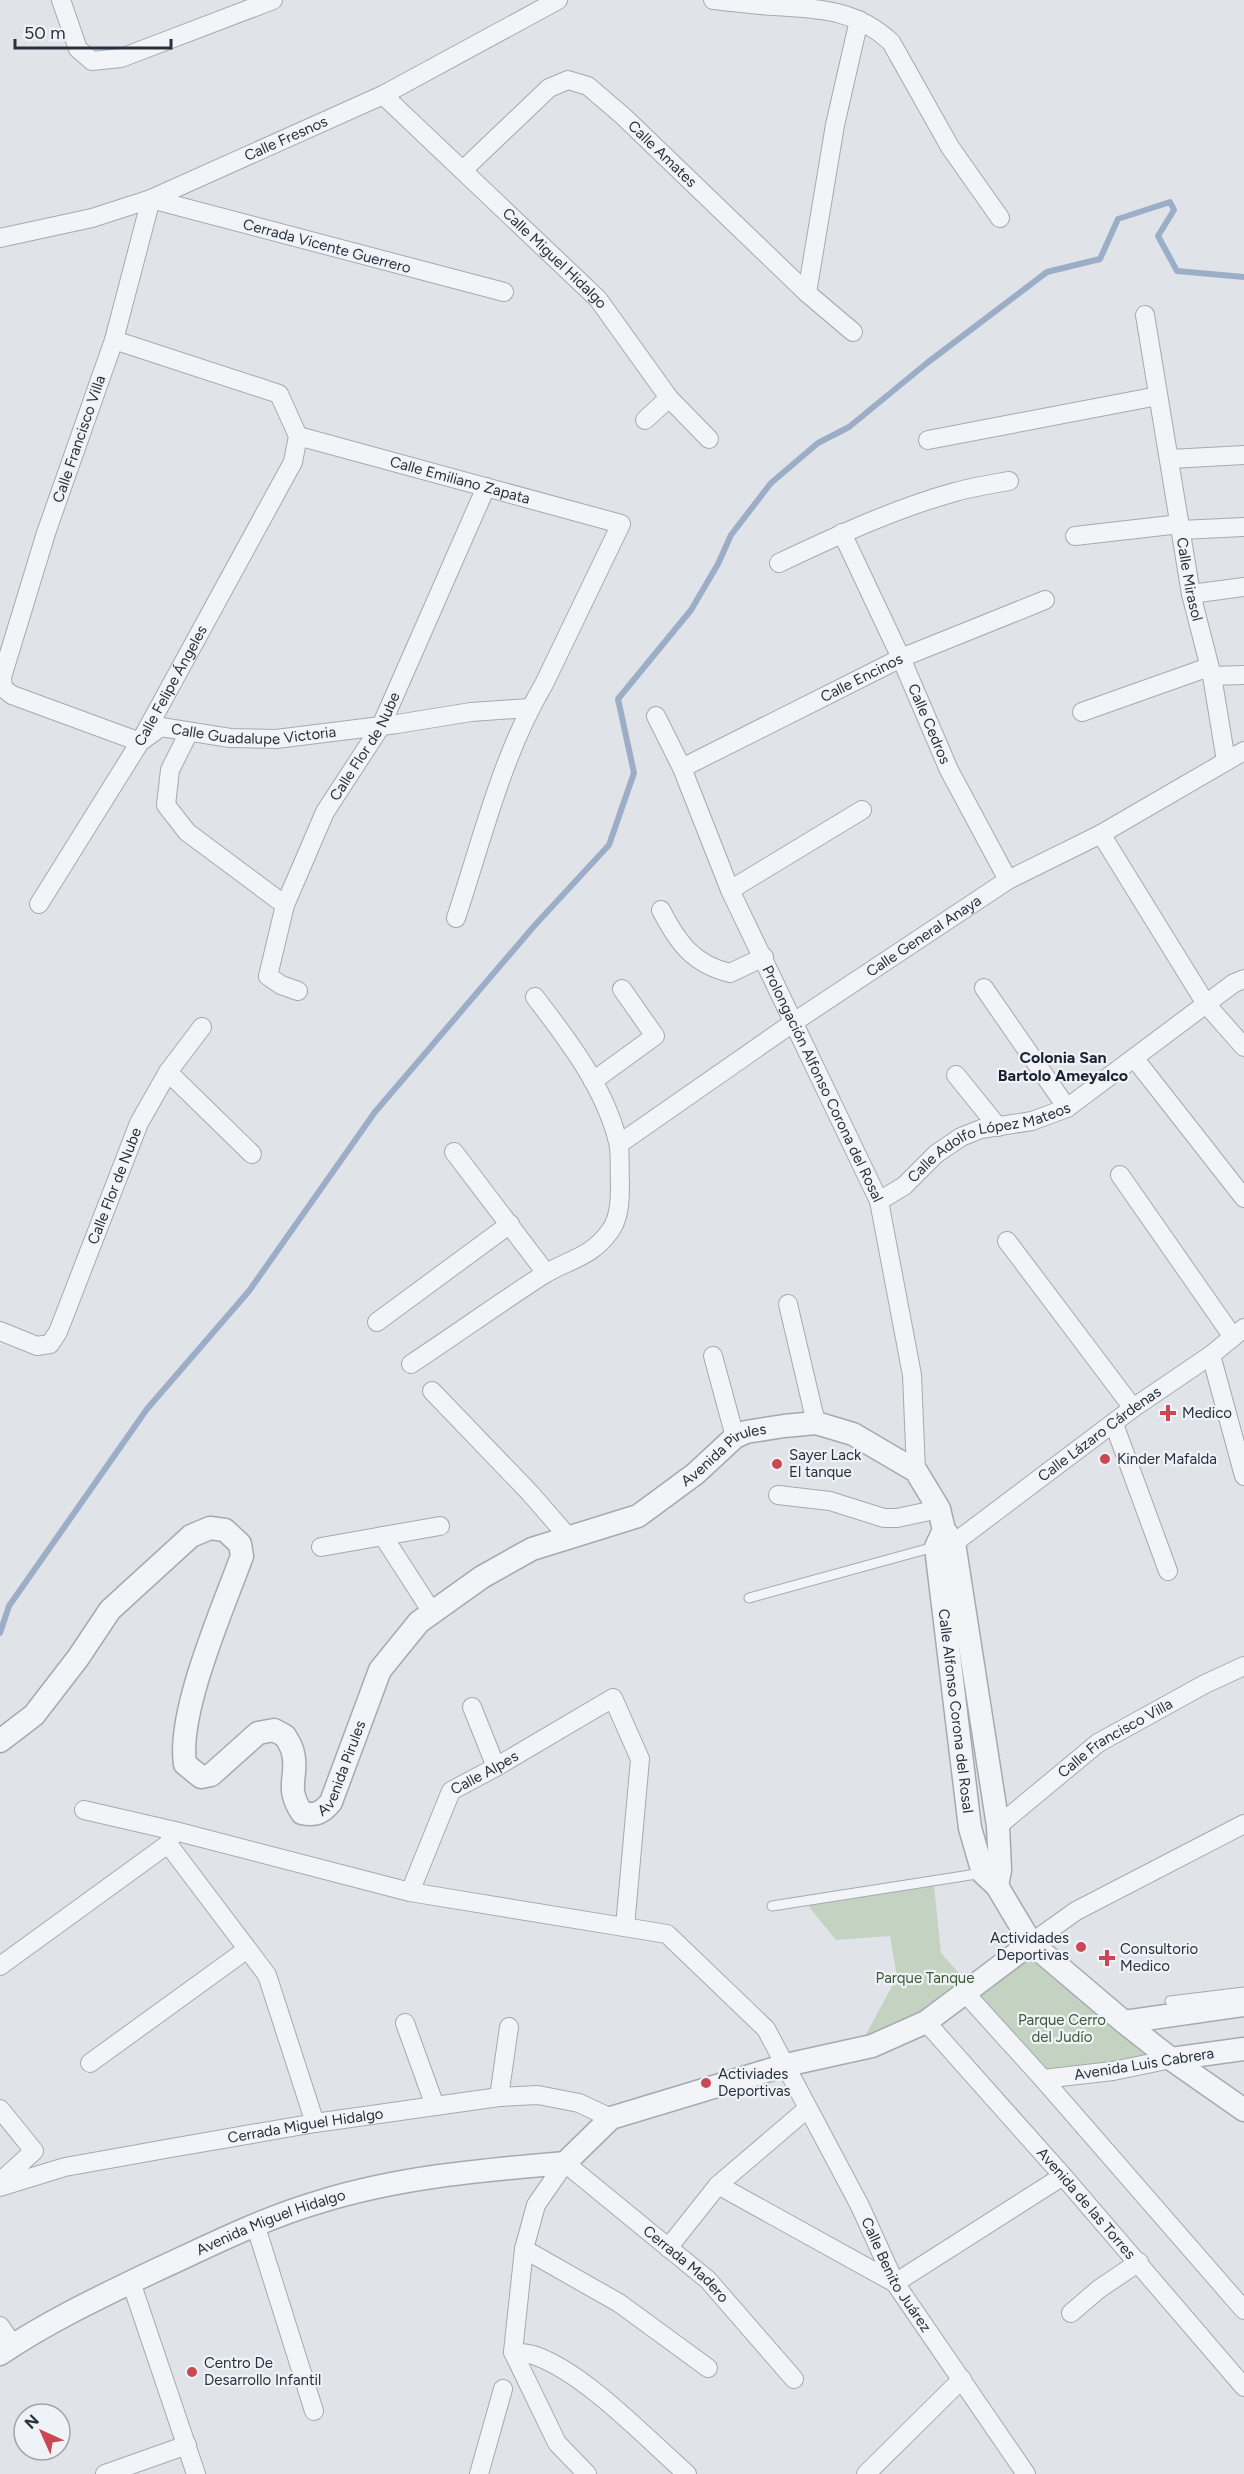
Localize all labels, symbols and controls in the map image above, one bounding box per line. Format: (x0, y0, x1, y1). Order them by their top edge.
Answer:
scale bar (15, 12, 171, 50)
text: 50 m (24, 22, 66, 44)
street label: Calle Fresnos (241, 112, 330, 165)
street label: Calle Amates (624, 117, 700, 191)
street label: Calle Miguel Hidalgo (499, 204, 611, 312)
street label: Cerrada Vicente Guerrero (241, 215, 413, 277)
street label: Calle Francisco Villa (49, 373, 109, 505)
street label: Calle Emiliano Zapata (388, 452, 532, 508)
street label: Calle Mirasol (1173, 536, 1207, 623)
street label: Calle Felipe Ángeles (130, 622, 211, 749)
street label: Calle Encinos (817, 650, 906, 706)
street label: Calle Cedros (904, 681, 954, 767)
street label: Calle Flor de Nube (326, 689, 404, 804)
street label: Calle Guadalupe Victoria (170, 720, 337, 748)
street label: Calle General Anaya (863, 891, 985, 981)
street label: Prolongación Alfonso Corona del Rosal (758, 962, 887, 1205)
district label: Colonia San Bartolo Ameyalco (998, 1048, 1128, 1085)
street label: Calle Adolfo López Mateos (904, 1098, 1073, 1186)
street label: Calle Flor de Nube (84, 1125, 145, 1247)
street label: Calle Lázaro Cárdenas (1034, 1383, 1164, 1485)
marker: Medico (1159, 1404, 1177, 1422)
place label: Medico (1182, 1404, 1232, 1422)
street label: Avenida Pirules (678, 1420, 768, 1490)
place label: Sayer Lack El tanque (789, 1446, 862, 1481)
place label: Kinder Mafalda (1117, 1450, 1217, 1468)
marker: Kinder Mafalda (1098, 1452, 1112, 1466)
marker: Sayer Lack El tanque (770, 1457, 784, 1471)
street label: Calle Alfonso Corona del Rosal (935, 1608, 977, 1814)
street label: Calle Francisco Villa (1054, 1695, 1176, 1782)
street label: Avenida Pirules (314, 1718, 369, 1820)
street label: Calle Alpes (447, 1747, 521, 1799)
place label: Actividades Deportivas (990, 1929, 1069, 1964)
marker: Actividades Deportivas (1074, 1940, 1088, 1954)
place label: Consultorio Medico (1120, 1940, 1198, 1975)
marker: Consultorio Medico (1098, 1949, 1116, 1967)
park label: Parque Tanque (876, 1969, 974, 1987)
park label: Parque Cerro del Judío (1018, 2011, 1106, 2046)
street label: Avenida Luis Cabrera (1073, 2044, 1215, 2084)
place label: Activiades Deportivas (718, 2065, 791, 2100)
marker: Activiades Deportivas (699, 2076, 713, 2090)
street label: Cerrada Miguel Hidalgo (226, 2104, 385, 2147)
street label: Avenida de las Torres (1033, 2144, 1139, 2263)
street label: Avenida Miguel Hidalgo (193, 2186, 348, 2259)
street label: Calle Benito Juárez (857, 2214, 935, 2336)
street label: Cerrada Madero (639, 2222, 733, 2306)
place label: Centro De Desarrollo Infantil (204, 2354, 321, 2389)
marker: Centro De Desarrollo Infantil (185, 2365, 199, 2379)
north arrow (12, 2402, 72, 2462)
text: N (21, 2411, 43, 2433)

